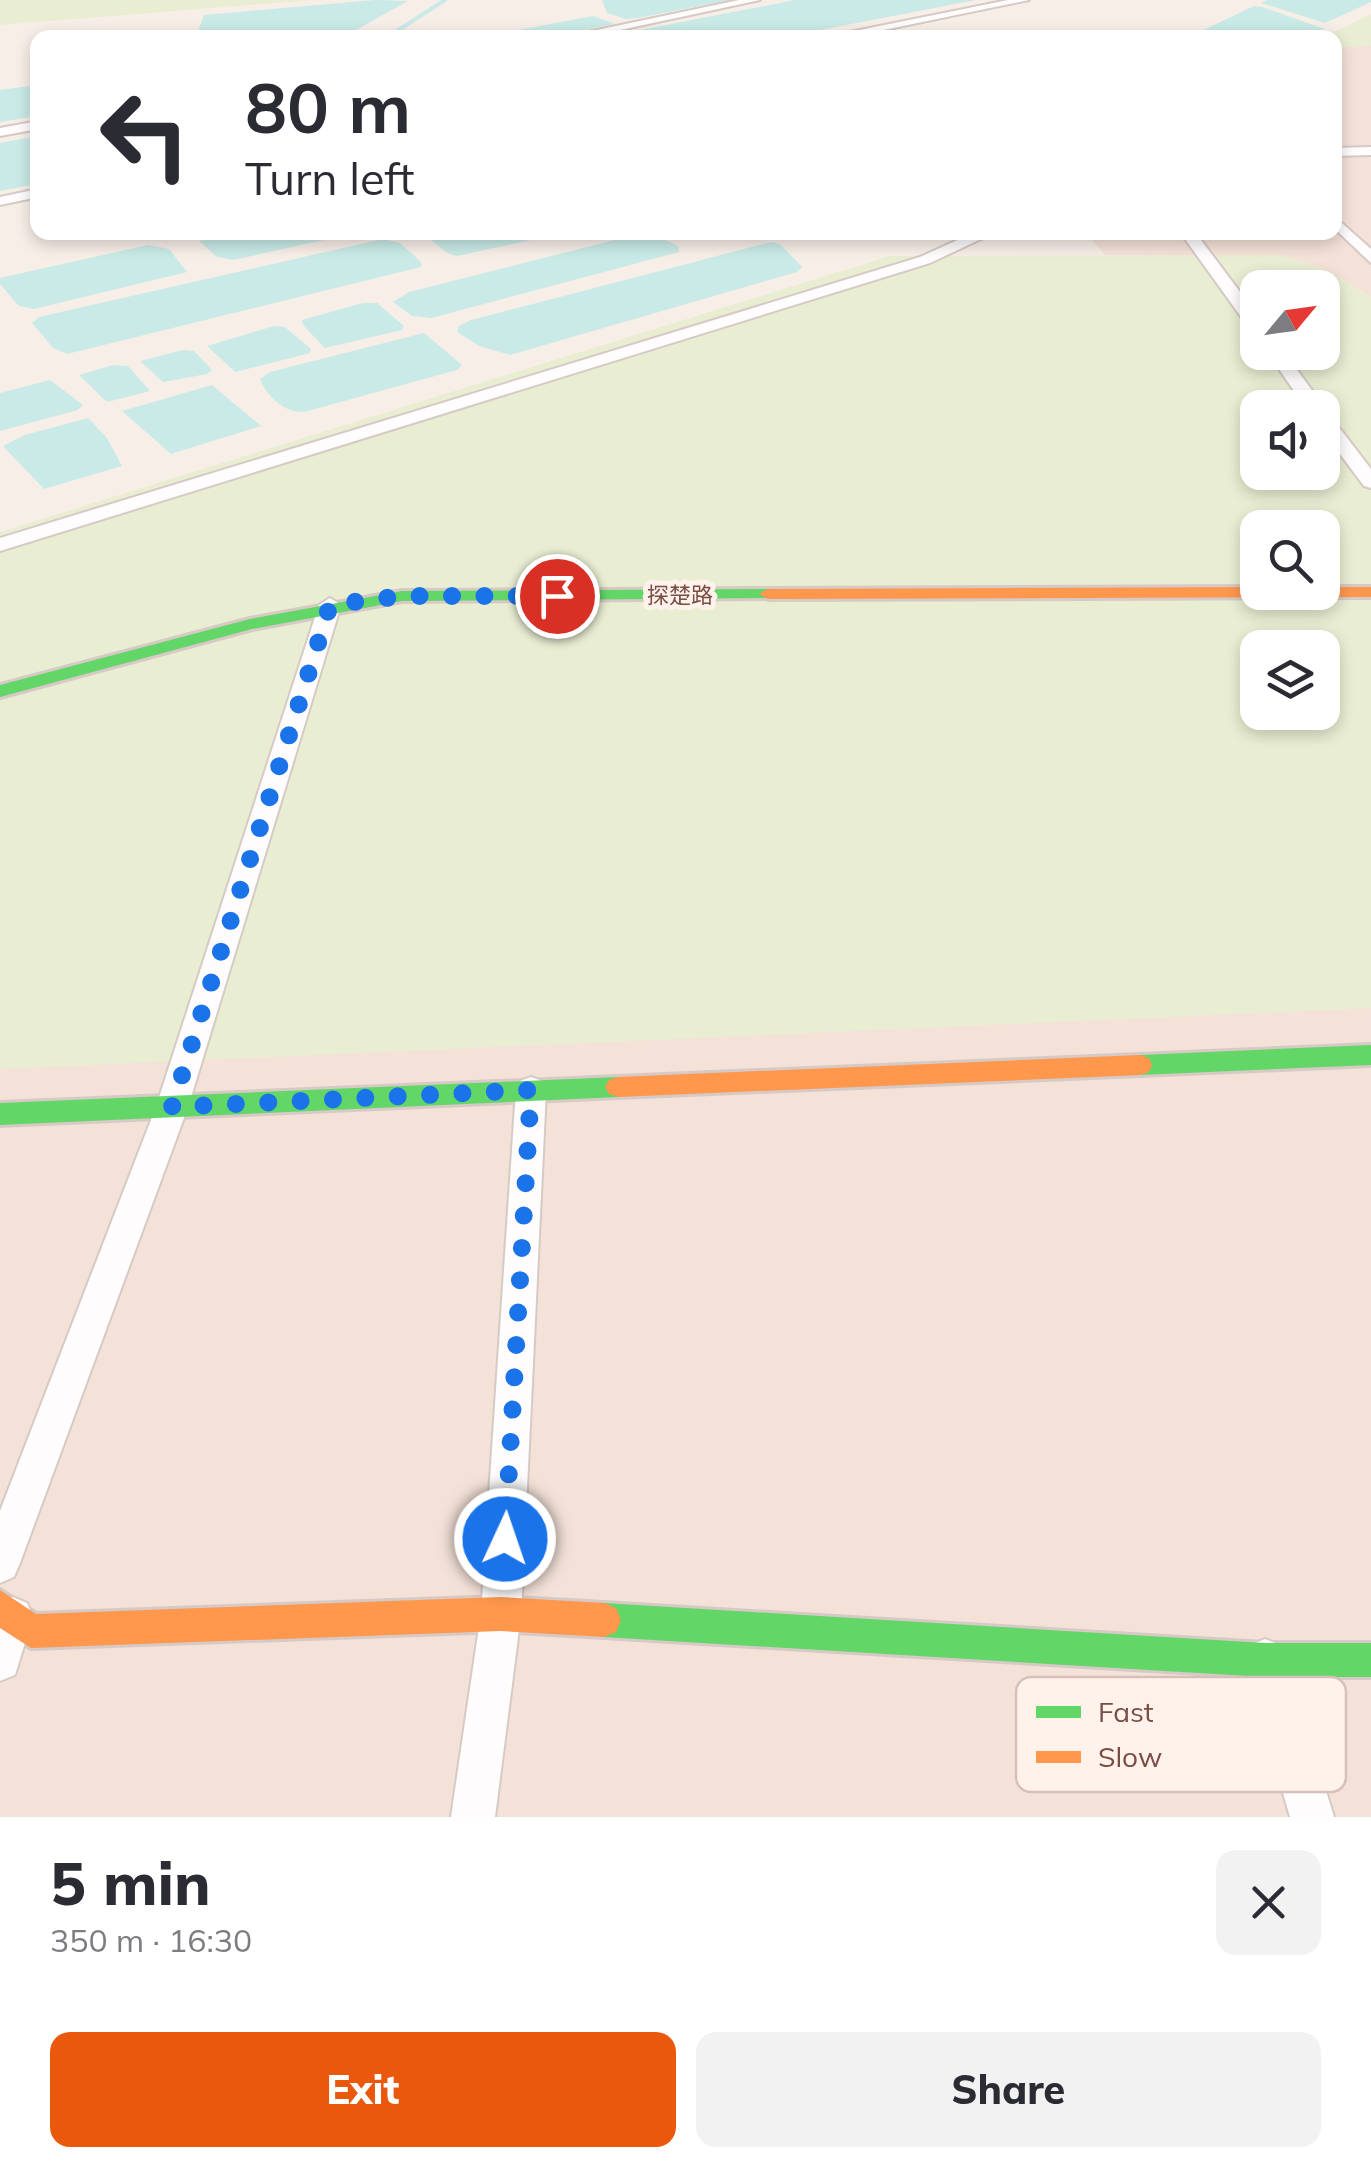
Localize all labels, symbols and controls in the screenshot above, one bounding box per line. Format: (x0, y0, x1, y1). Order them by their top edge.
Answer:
text: 80 m (245, 63, 411, 151)
icon: left (80, 70, 210, 200)
text: Turn left (245, 150, 414, 206)
north arrow (1240, 270, 1340, 370)
map controls (1240, 270, 1340, 730)
button: sound (1240, 390, 1340, 490)
button: search (1240, 510, 1340, 610)
pin (515, 554, 600, 639)
icon: arrive (530, 569, 585, 624)
street label: 探楚路 (647, 581, 713, 609)
button: layers (1240, 630, 1340, 730)
position arrow (453, 1487, 557, 1591)
legend (1016, 1677, 1346, 1792)
text: Fast (1098, 1694, 1154, 1729)
text: Slow (1098, 1739, 1162, 1774)
text: 5 min (50, 1845, 211, 1920)
button: close (1216, 1850, 1321, 1955)
text: 350 m · 16:30 (50, 1920, 252, 1960)
button: Exit (50, 2032, 676, 2147)
button: Share (696, 2032, 1321, 2147)

